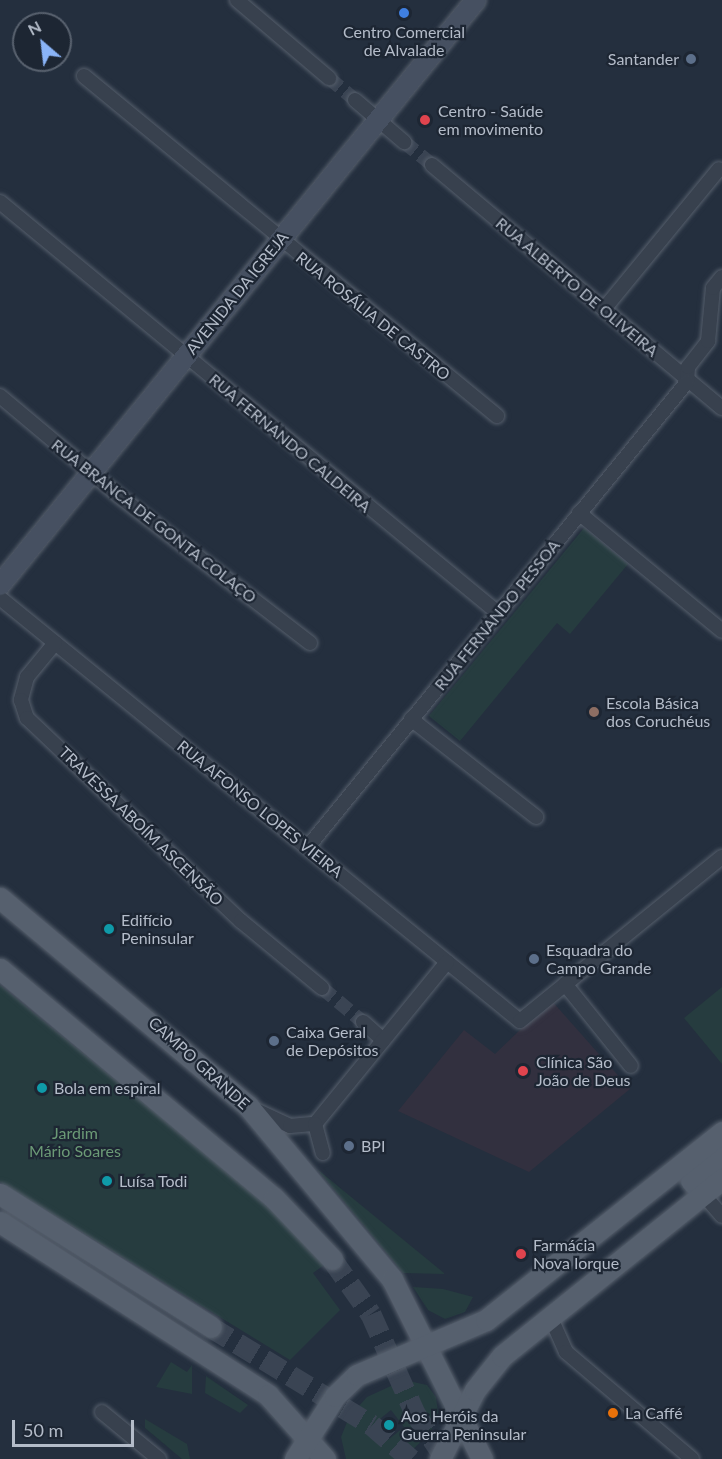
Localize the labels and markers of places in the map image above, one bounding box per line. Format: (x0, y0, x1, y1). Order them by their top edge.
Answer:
marker: Centro Comercial de Alvalade (397, 6, 411, 20)
place label: Centro Comercial de Alvalade (343, 22, 465, 60)
place label: Santander (608, 49, 679, 69)
marker: Santander (684, 52, 698, 66)
place label: Centro - Saúde em movimento (438, 101, 543, 139)
marker: Centro - Saúde em movimento (416, 111, 434, 129)
place label: Escola Básica dos Coruchéus (606, 693, 710, 731)
marker: Escola Básica dos Coruchéus (587, 705, 601, 719)
place label: Edifício Peninsular (121, 910, 194, 948)
marker: Edifício Peninsular (102, 922, 116, 936)
place label: Esquadra do Campo Grande (546, 940, 651, 978)
marker: Esquadra do Campo Grande (527, 952, 541, 966)
place label: Caixa Geral de Depósitos (286, 1022, 379, 1060)
marker: Caixa Geral de Depósitos (267, 1034, 281, 1048)
place label: Clínica São João de Deus (536, 1052, 631, 1090)
marker: Clínica São João de Deus (514, 1062, 532, 1080)
place label: Bola em espiral (54, 1078, 160, 1098)
marker: Bola em espiral (35, 1081, 49, 1095)
place label: BPI (361, 1136, 385, 1156)
marker: BPI (342, 1139, 356, 1153)
place label: Luísa Todi (119, 1171, 188, 1191)
marker: Luísa Todi (100, 1174, 114, 1188)
place label: Farmácia Nova Iorque (533, 1235, 619, 1273)
marker: Farmácia Nova Iorque (514, 1247, 528, 1261)
place label: La Caffé (625, 1403, 683, 1423)
place label: Aos Heróis da Guerra Peninsular (401, 1406, 526, 1444)
marker: La Caffé (606, 1406, 620, 1420)
marker: Aos Heróis da Guerra Peninsular (382, 1418, 396, 1432)

